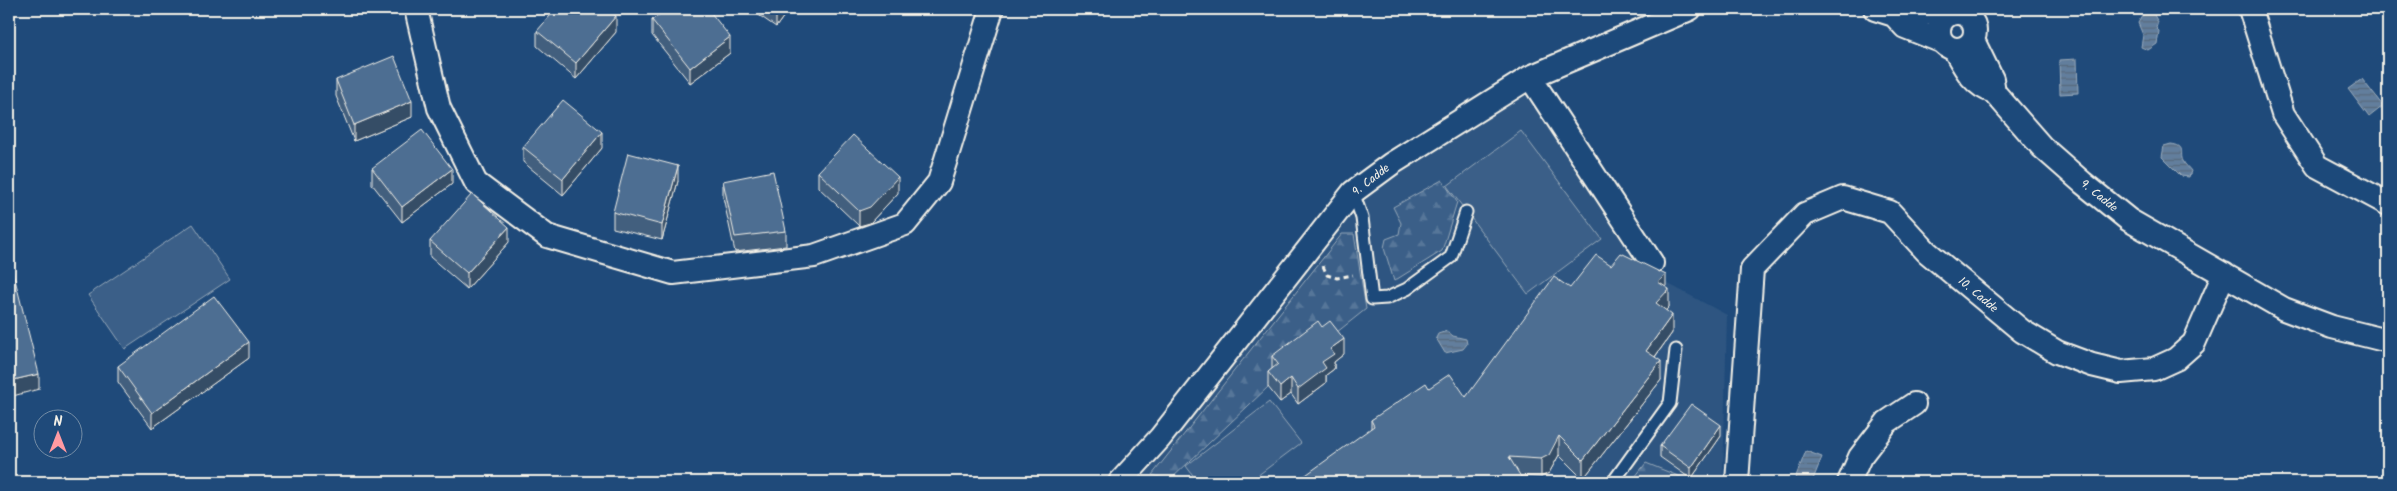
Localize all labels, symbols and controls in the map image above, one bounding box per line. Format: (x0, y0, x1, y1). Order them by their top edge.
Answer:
street label: 9. Cadde (1348, 159, 1395, 201)
street label: 9. Cadde (2076, 175, 2122, 218)
street label: 10. Cadde (1954, 272, 2003, 318)
north arrow (32, 408, 82, 458)
text: N (54, 411, 63, 433)

